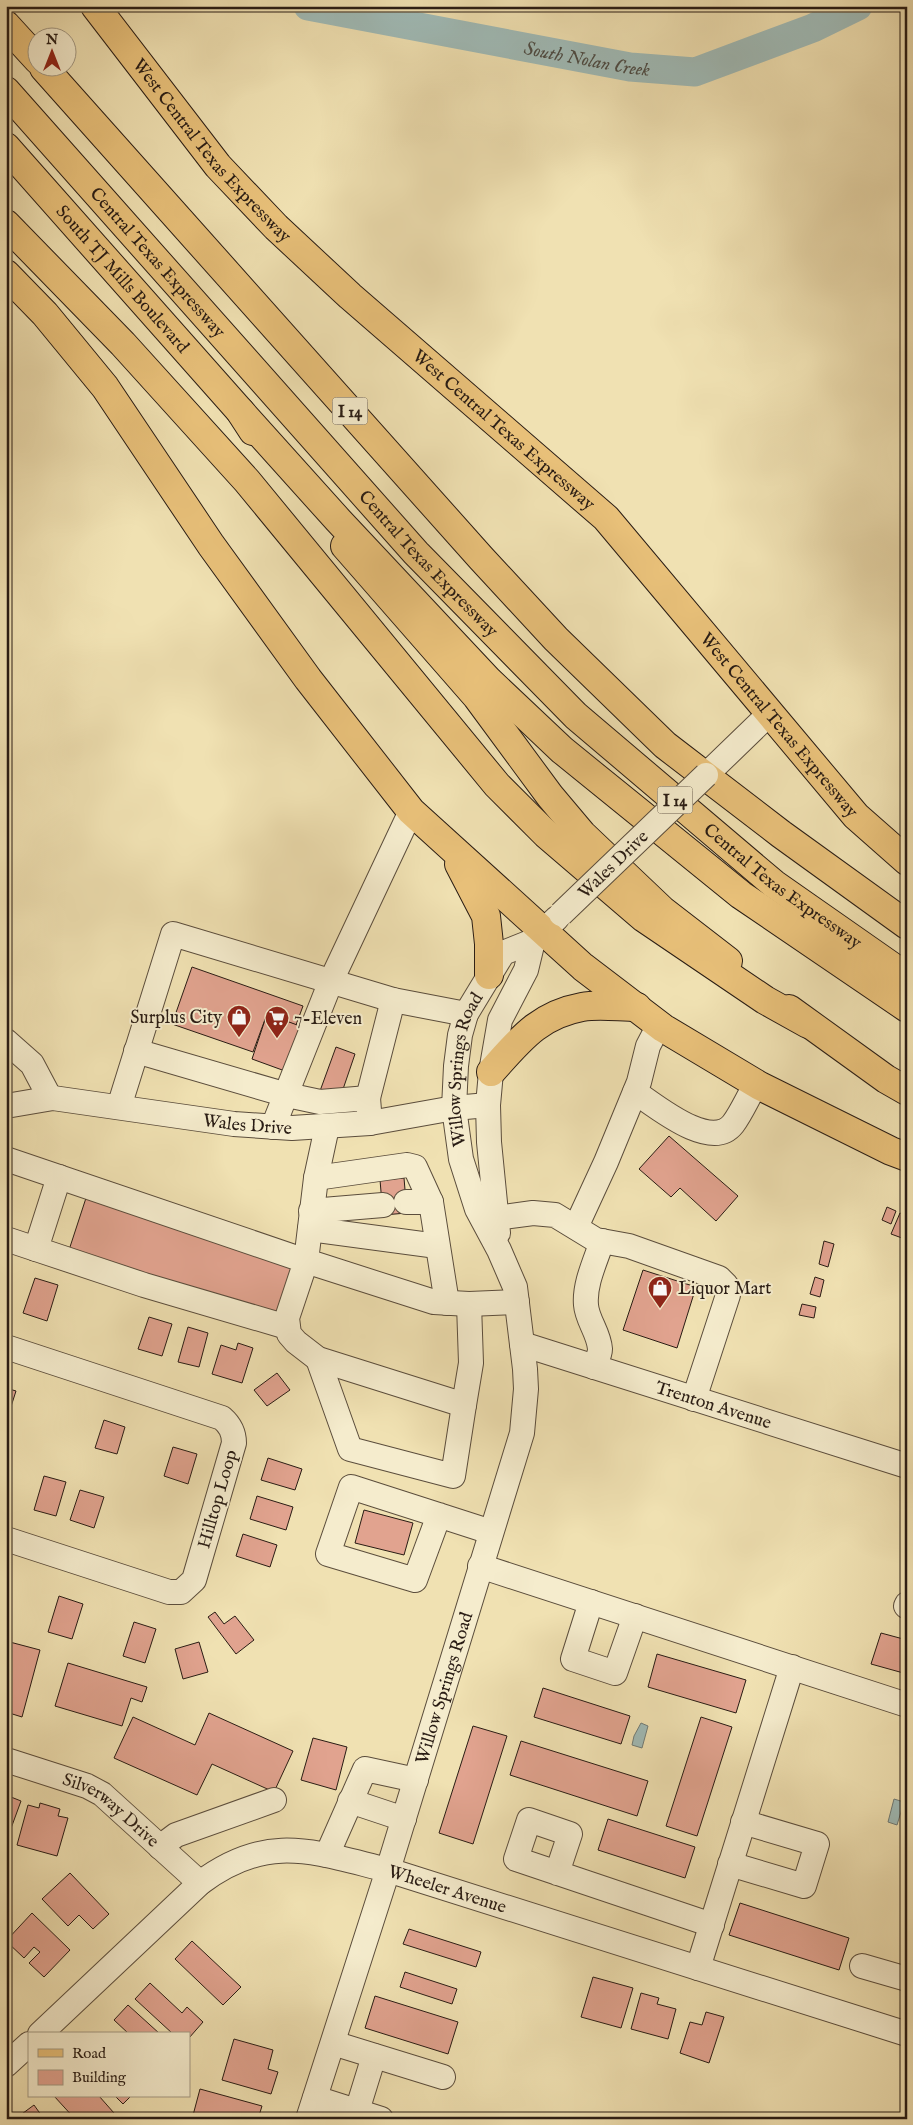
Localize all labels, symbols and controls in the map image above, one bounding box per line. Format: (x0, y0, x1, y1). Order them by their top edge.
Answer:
north arrow (28, 28, 78, 78)
text: N (45, 31, 58, 49)
water label: South Nolan Creek (522, 37, 651, 83)
street label: West Central Texas Expressway (127, 54, 296, 248)
street label: Central Texas Expressway (84, 183, 230, 343)
street label: South TJ Mills Boulevard (50, 201, 194, 359)
street label: West Central Texas Expressway (407, 345, 599, 516)
road number: I 14 (332, 398, 368, 424)
street label: Central Texas Expressway (353, 486, 502, 643)
street label: West Central Texas Expressway (694, 629, 863, 823)
road number: I 14 (658, 786, 692, 814)
street label: Central Texas Expressway (698, 819, 866, 955)
street label: Wales Drive (574, 826, 654, 904)
street label: Willow Springs Road (444, 988, 490, 1148)
shop icon: Surplus City (226, 1004, 252, 1038)
supermarket icon: 7-Eleven (264, 1005, 290, 1039)
place label: Surplus City (130, 1007, 222, 1030)
place label: 7-Eleven (294, 1008, 363, 1031)
street label: Wales Drive (201, 1110, 293, 1141)
shop icon: Liquor Mart (647, 1275, 673, 1309)
place label: Liquor Mart (678, 1278, 771, 1301)
street label: Trenton Avenue (652, 1377, 774, 1435)
street label: Hilltop Loop (193, 1447, 244, 1552)
street label: Willow Springs Road (411, 1609, 480, 1767)
street label: Silverway Drive (59, 1769, 163, 1853)
street label: Wheeler Avenue (385, 1861, 509, 1920)
legend (28, 2032, 190, 2098)
text: Road (72, 2044, 107, 2063)
text: Building (72, 2068, 127, 2087)

